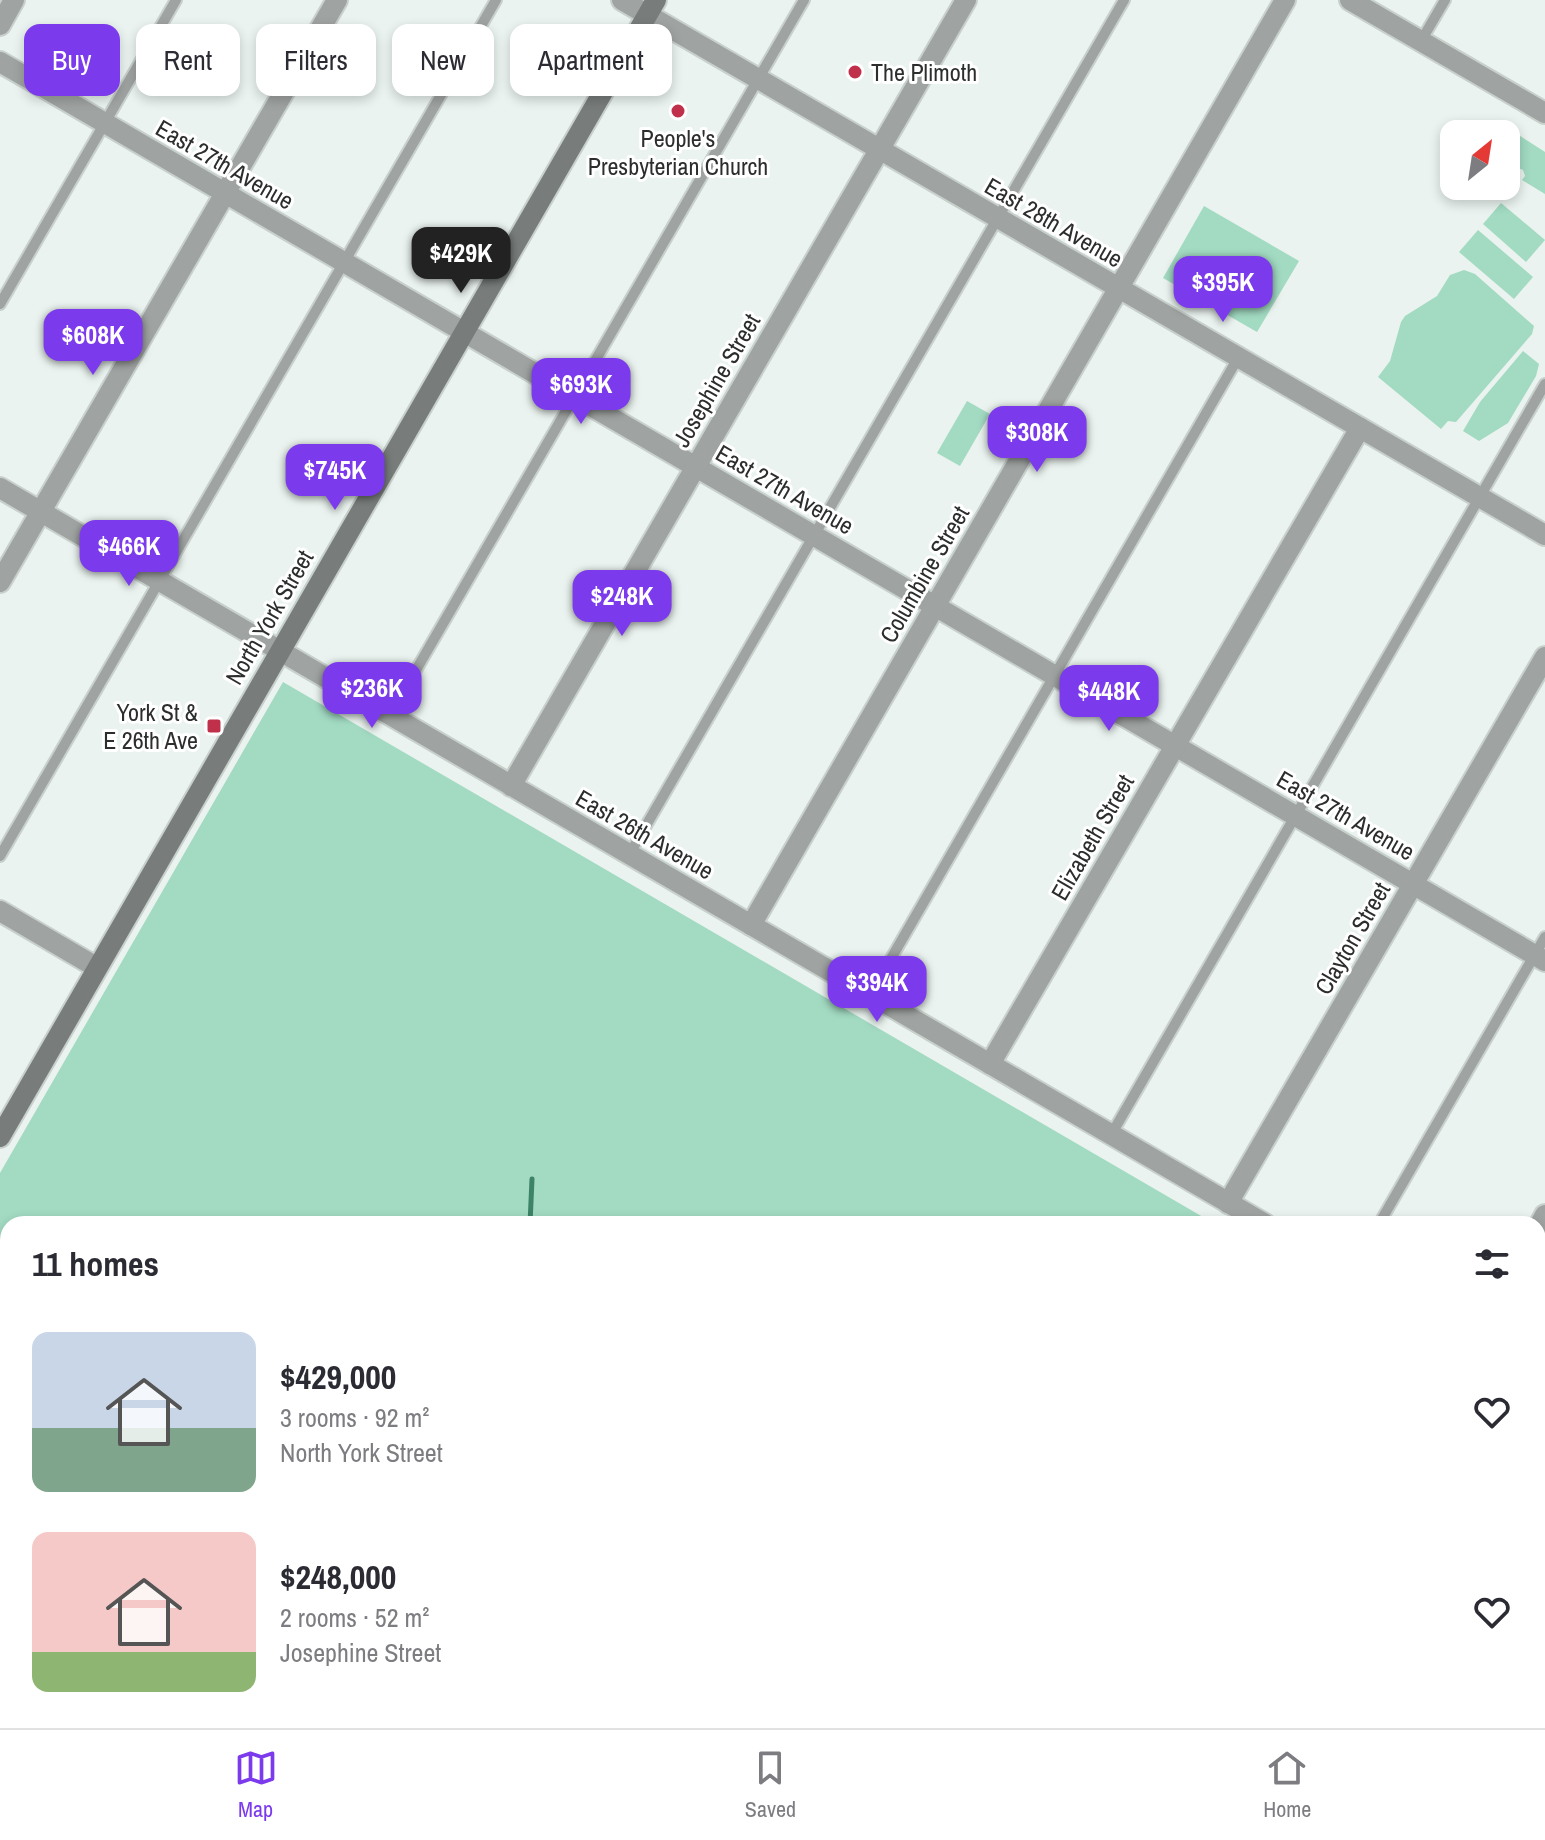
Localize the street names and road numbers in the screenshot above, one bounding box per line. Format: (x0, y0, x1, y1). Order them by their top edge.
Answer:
street label: East 27th Avenue (150, 112, 300, 216)
street label: East 28th Avenue (979, 170, 1129, 274)
street label: Josephine Street (665, 307, 767, 452)
street label: East 27th Avenue (710, 437, 860, 541)
street label: Columbine Street (872, 499, 976, 648)
street label: North York Street (218, 544, 321, 690)
street label: East 27th Avenue (1271, 763, 1421, 867)
street label: Elizabeth Street (1043, 768, 1141, 906)
street label: East 26th Avenue (570, 782, 720, 886)
street label: Clayton Street (1307, 876, 1397, 1000)

